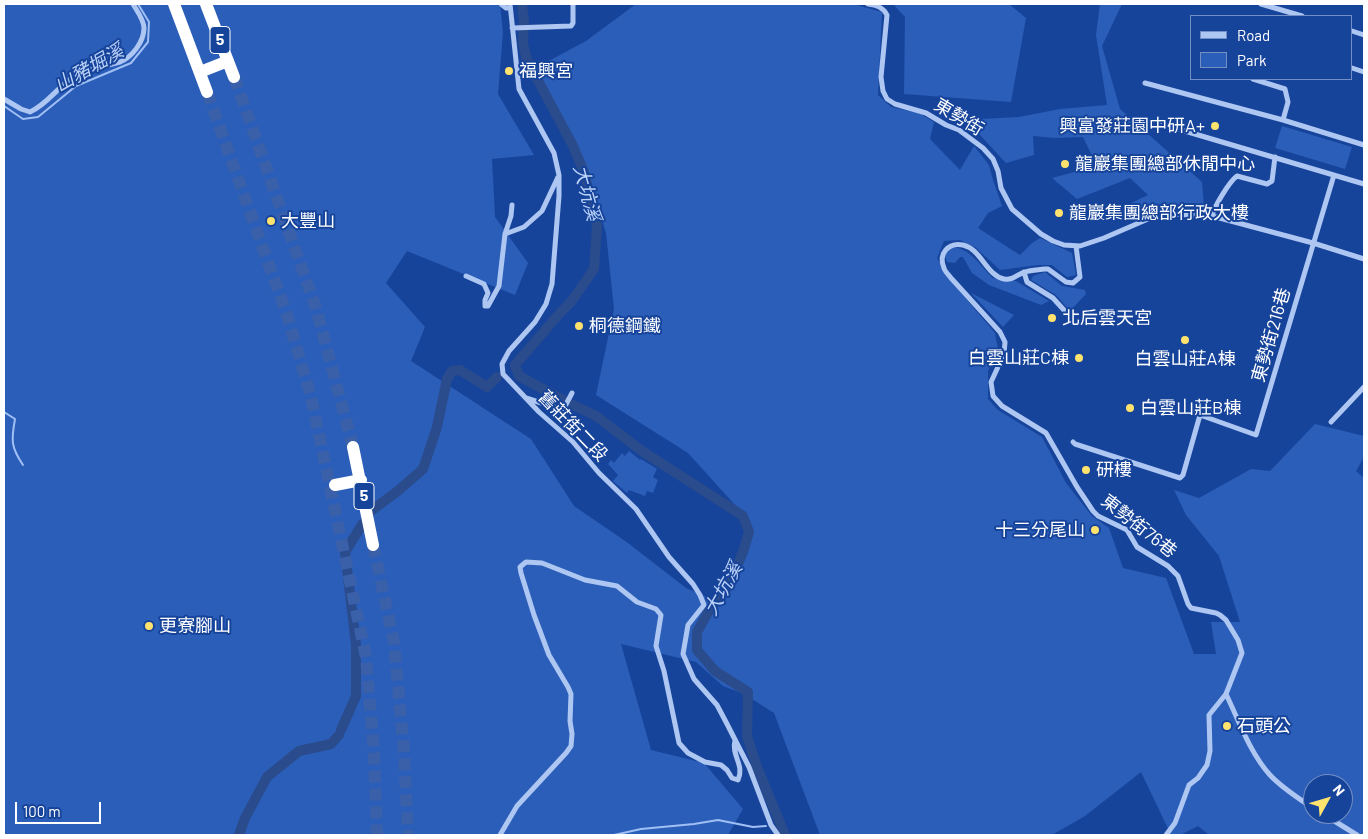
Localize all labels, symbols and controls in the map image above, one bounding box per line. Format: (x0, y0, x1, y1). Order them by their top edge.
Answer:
legend (1190, 15, 1353, 80)
road number: 5 (210, 26, 230, 54)
text: Road (1237, 26, 1270, 44)
water label: 山豬堀溪 (50, 39, 128, 97)
text: Park (1237, 51, 1266, 69)
place label: 福興宮 (519, 60, 573, 82)
marker: 福興宮 (503, 65, 515, 77)
street label: 東勢街 (930, 94, 988, 140)
place label: 興富發莊園中研A+ (1059, 115, 1205, 137)
marker: 興富發莊園中研A+ (1209, 120, 1221, 132)
place label: 龍巖集團總部休閒中心 (1075, 153, 1255, 175)
marker: 龍巖集團總部休閒中心 (1059, 158, 1071, 170)
water label: 大坑溪 (569, 163, 605, 223)
place label: 龍巖集團總部行政大樓 (1069, 202, 1249, 224)
marker: 龍巖集團總部行政大樓 (1053, 207, 1065, 219)
place label: 大豐山 (281, 210, 335, 232)
marker: 大豐山 (265, 215, 277, 227)
street label: 東勢街216巷 (1247, 285, 1295, 385)
place label: 北后雲天宮 (1062, 307, 1152, 329)
marker: 北后雲天宮 (1046, 312, 1058, 324)
place label: 桐德鋼鐵 (589, 315, 661, 337)
marker: 桐德鋼鐵 (573, 320, 585, 332)
marker: 白雲山莊A棟 (1179, 334, 1191, 346)
place label: 白雲山莊C棟 (968, 347, 1069, 369)
place label: 白雲山莊A棟 (1135, 348, 1235, 370)
marker: 白雲山莊C棟 (1073, 352, 1085, 364)
street label: 舊莊街二段 (534, 386, 612, 466)
place label: 白雲山莊B棟 (1140, 397, 1241, 419)
marker: 白雲山莊B棟 (1124, 402, 1136, 414)
place label: 研樓 (1096, 459, 1132, 481)
marker: 研樓 (1080, 464, 1092, 476)
road number: 5 (354, 482, 374, 510)
street label: 東勢街76巷 (1097, 490, 1181, 562)
place label: 十三分尾山 (995, 519, 1085, 541)
marker: 十三分尾山 (1089, 524, 1101, 536)
water label: 大坑溪 (699, 559, 747, 619)
place label: 更寮腳山 (159, 615, 231, 637)
marker: 更寮腳山 (143, 620, 155, 632)
place label: 石頭公 (1237, 715, 1291, 737)
marker: 石頭公 (1221, 720, 1233, 732)
north arrow (1303, 774, 1353, 824)
text: N (1330, 781, 1349, 799)
scale bar (18, 792, 104, 824)
text: 100 m (23, 802, 61, 820)

